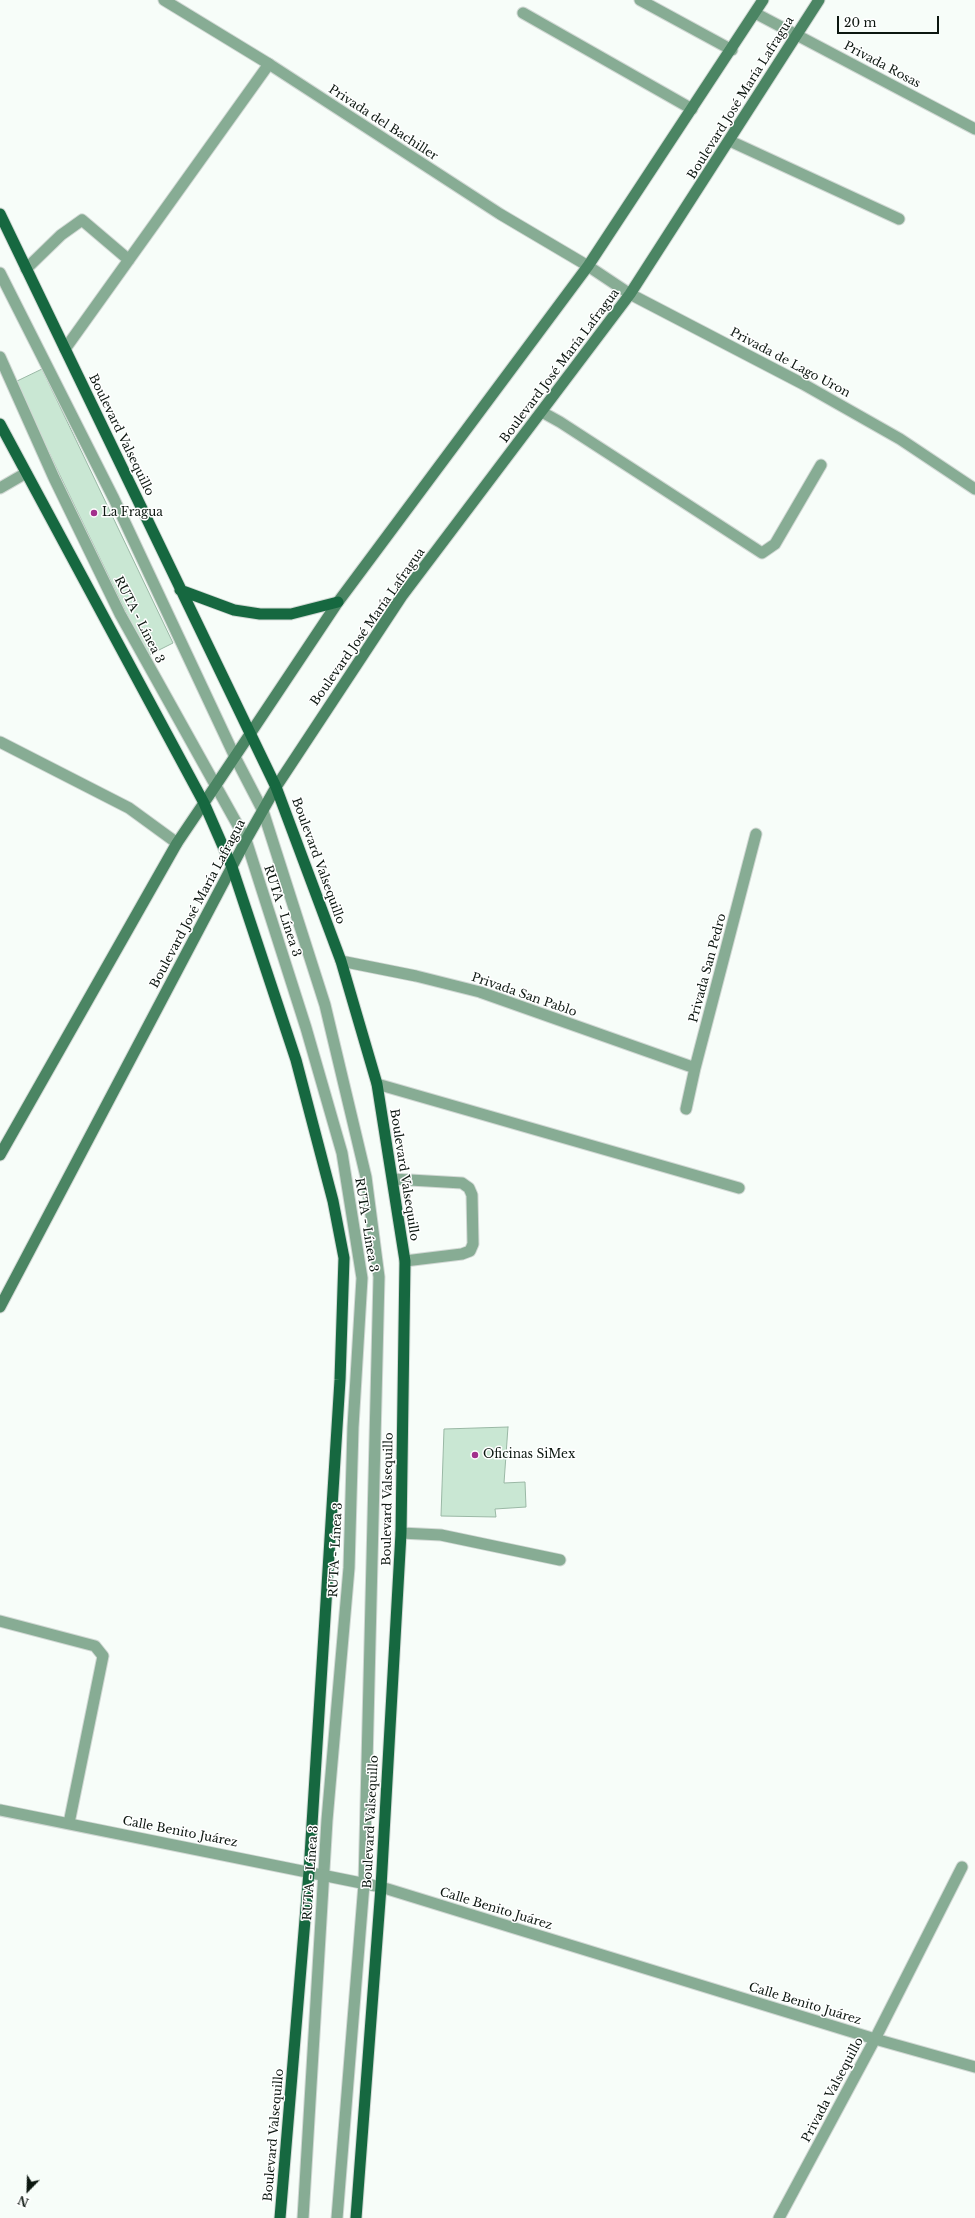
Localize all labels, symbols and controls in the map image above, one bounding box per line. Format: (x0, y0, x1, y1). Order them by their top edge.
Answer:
scale bar (839, 8, 941, 34)
street label: Boulevard José María Lafragua (685, 14, 797, 182)
text: 20 m (844, 15, 876, 30)
street label: Privada Rosas (841, 39, 923, 91)
street label: Privada del Bachiller (326, 82, 440, 164)
street label: Boulevard José María Lafragua (497, 286, 623, 446)
street label: Privada de Lago Uron (728, 325, 852, 401)
street label: Boulevard Valsequillo (85, 372, 157, 498)
place label: La Fragua (102, 506, 163, 520)
marker: La Fragua (89, 508, 99, 518)
street label: Boulevard José María Lafragua (308, 545, 428, 709)
street label: RUTA - Línea 3 (111, 574, 167, 666)
street label: Boulevard Valsequillo (288, 796, 348, 926)
street label: Boulevard José María Lafragua (147, 817, 249, 991)
street label: RUTA - Línea 3 (260, 863, 304, 959)
street label: Privada San Pedro (686, 912, 730, 1024)
street label: Privada San Pablo (469, 970, 579, 1020)
street label: Boulevard Valsequillo (386, 1108, 422, 1242)
street label: RUTA - Línea 3 (351, 1177, 381, 1273)
street label: Boulevard Valsequillo (380, 1432, 396, 1566)
place label: Oficinas SiMex (483, 1448, 575, 1462)
marker: Oficinas SiMex (470, 1450, 480, 1460)
street label: RUTA - Línea 3 (326, 1502, 346, 1598)
street label: Boulevard Valsequillo (360, 1755, 382, 1889)
street label: Calle Benito Juárez (121, 1814, 239, 1850)
street label: RUTA - Línea 3 (300, 1825, 322, 1921)
street label: Calle Benito Juárez (438, 1885, 554, 1933)
street label: Calle Benito Juárez (747, 1980, 863, 2028)
street label: Privada Valsequillo (799, 2035, 867, 2145)
street label: Boulevard Valsequillo (261, 2068, 287, 2202)
north arrow (8, 2170, 48, 2210)
text: N (16, 2193, 31, 2210)

